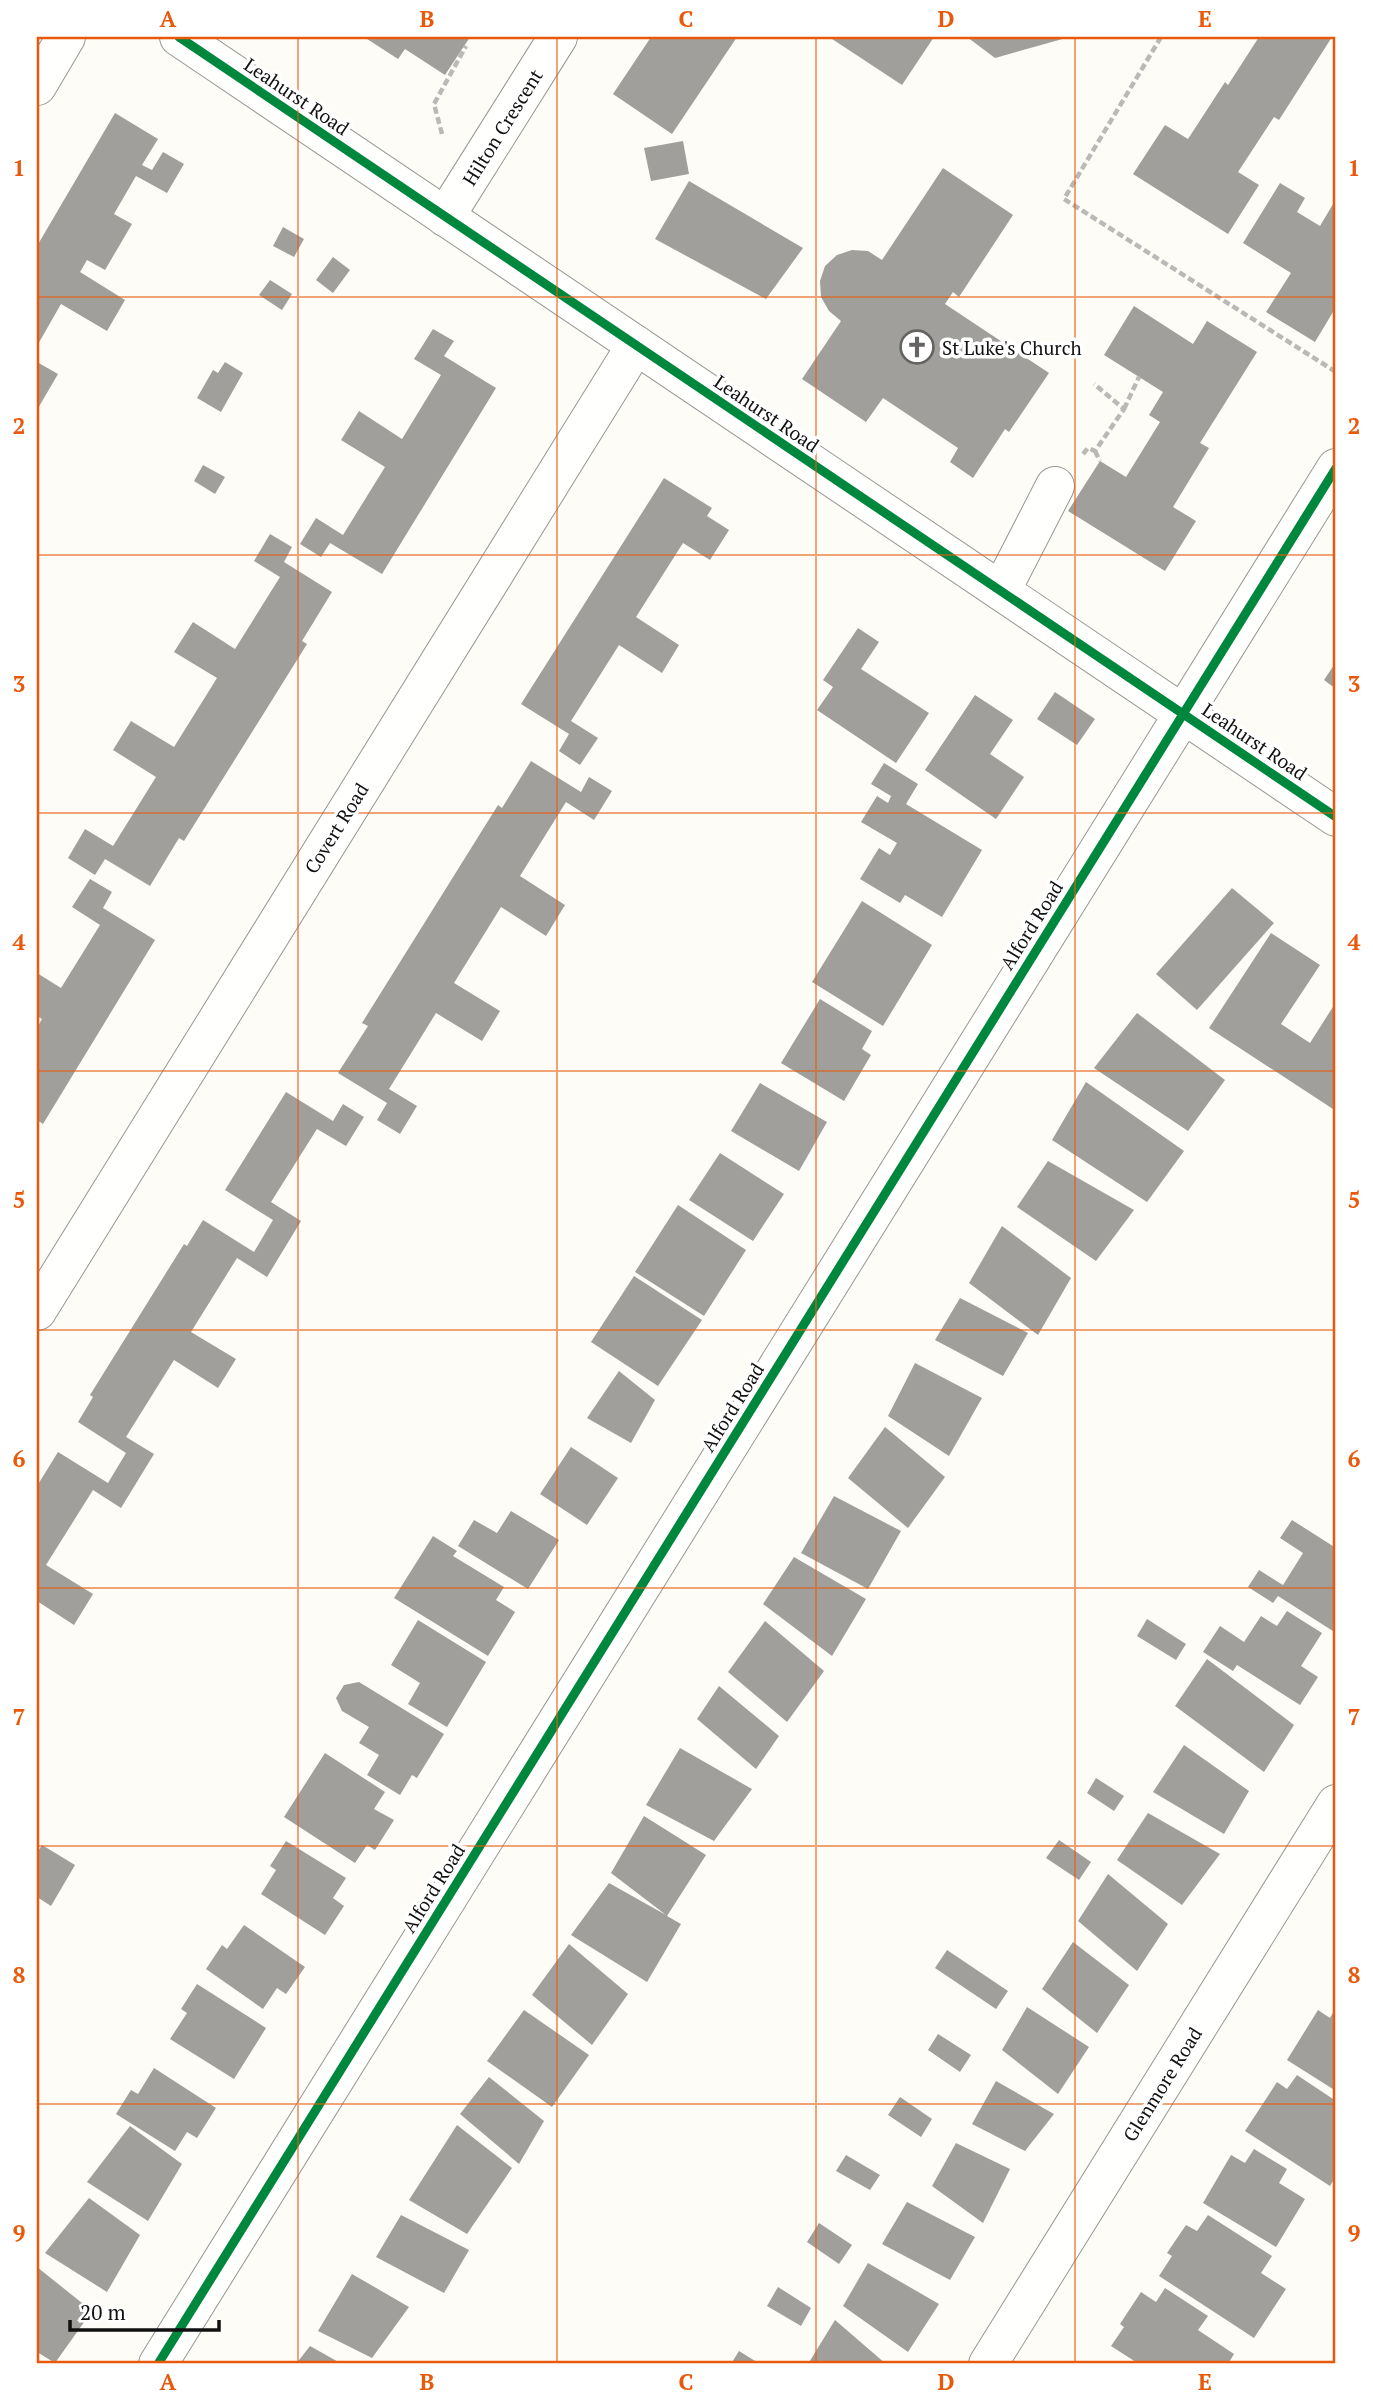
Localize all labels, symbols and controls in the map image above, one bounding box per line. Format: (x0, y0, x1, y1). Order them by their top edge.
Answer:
text: A (160, 3, 177, 34)
text: B (420, 3, 435, 34)
text: C (679, 3, 694, 34)
text: D (938, 3, 955, 34)
text: E (1198, 3, 1212, 34)
street label: Leahurst Road (240, 52, 355, 141)
street label: Hilton Crescent (456, 64, 548, 190)
text: 1 (13, 152, 26, 183)
text: 1 (1348, 152, 1361, 183)
church icon: St Luke's Church (898, 328, 936, 366)
place label: St Luke's Church (942, 335, 1082, 360)
street label: Leahurst Road (710, 369, 825, 458)
text: 2 (13, 410, 26, 441)
text: 2 (1348, 410, 1361, 441)
text: 3 (13, 668, 26, 699)
text: 3 (1348, 668, 1361, 699)
street label: Leahurst Road (1198, 697, 1313, 786)
street label: Covert Road (298, 778, 374, 878)
street label: Alford Road (994, 876, 1068, 974)
text: 4 (13, 926, 26, 957)
text: 4 (1348, 926, 1361, 957)
text: 5 (13, 1184, 26, 1215)
text: 5 (1348, 1184, 1361, 1215)
street label: Alford Road (695, 1358, 769, 1456)
text: 6 (13, 1443, 26, 1474)
text: 6 (1348, 1443, 1361, 1474)
text: 7 (13, 1701, 26, 1732)
text: 7 (1348, 1701, 1361, 1732)
street label: Alford Road (396, 1839, 470, 1937)
text: 8 (13, 1959, 26, 1990)
text: 8 (1348, 1959, 1361, 1990)
street label: Glenmore Road (1117, 2022, 1207, 2146)
text: 9 (13, 2217, 26, 2248)
text: 9 (1348, 2217, 1361, 2248)
scale bar (70, 2289, 219, 2333)
text: 20 m (80, 2298, 126, 2326)
text: A (160, 2366, 177, 2397)
text: B (420, 2366, 435, 2397)
text: C (679, 2366, 694, 2397)
text: D (938, 2366, 955, 2397)
text: E (1198, 2366, 1212, 2397)

